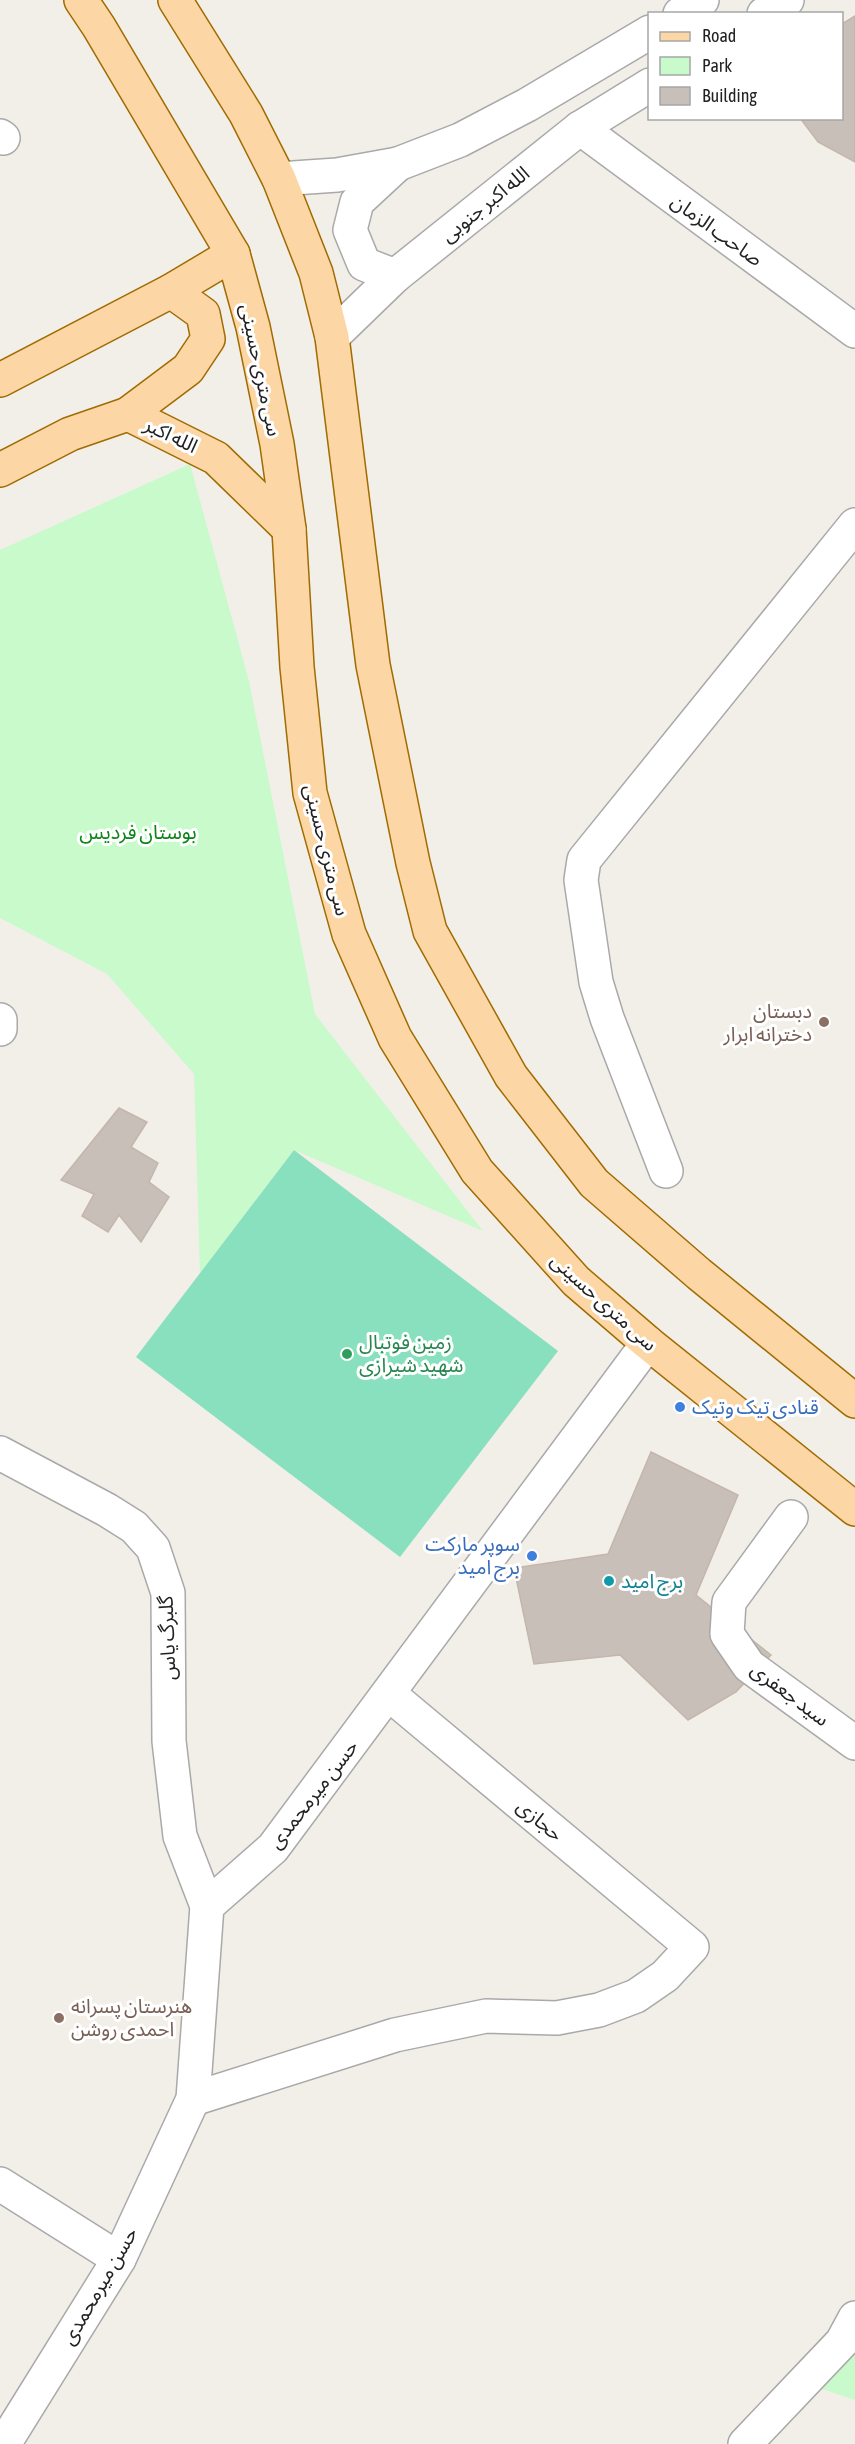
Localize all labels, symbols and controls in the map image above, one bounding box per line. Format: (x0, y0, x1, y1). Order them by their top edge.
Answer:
legend (648, 12, 843, 120)
text: Road (702, 25, 736, 46)
text: Park (702, 55, 732, 76)
text: Building (702, 85, 757, 106)
street label: الله اکبر جنوبی (436, 161, 534, 247)
street label: صاحب الزمان (667, 189, 767, 271)
street label: سی متری حسینی (235, 302, 287, 438)
street label: الله اکبر (140, 411, 202, 458)
street label: سی متری حسینی (299, 782, 355, 918)
park label: بوستان فردیس (79, 820, 197, 844)
place label: دبستان دخترانه ابرار (723, 999, 812, 1046)
marker: دبستان دخترانه ابرار (817, 1015, 831, 1029)
street label: سی متری حسینی (546, 1248, 662, 1356)
place label: زمین فوتبال شهید شیرازی (359, 1330, 464, 1377)
marker: زمین فوتبال شهید شیرازی (340, 1347, 354, 1361)
place label: قنادی تیک وتیک (692, 1395, 819, 1419)
marker: قنادی تیک وتیک (673, 1400, 687, 1414)
place label: سوپر مارکت برج امید (425, 1532, 520, 1582)
marker: سوپر مارکت برج امید (525, 1549, 539, 1563)
place label: برج امید (621, 1569, 683, 1596)
marker: برج امید (602, 1574, 616, 1588)
street label: گلبرگ یاس (154, 1595, 180, 1681)
street label: سید جعفری (746, 1657, 834, 1731)
street label: حسن میرمحمدی (263, 1735, 363, 1853)
street label: حجازی (512, 1794, 568, 1846)
place label: هنرستان پسرانه احمدی روشن (71, 1994, 192, 2041)
marker: هنرستان پسرانه احمدی روشن (52, 2011, 66, 2025)
street label: حسن میرمحمدی (56, 2223, 142, 2349)

